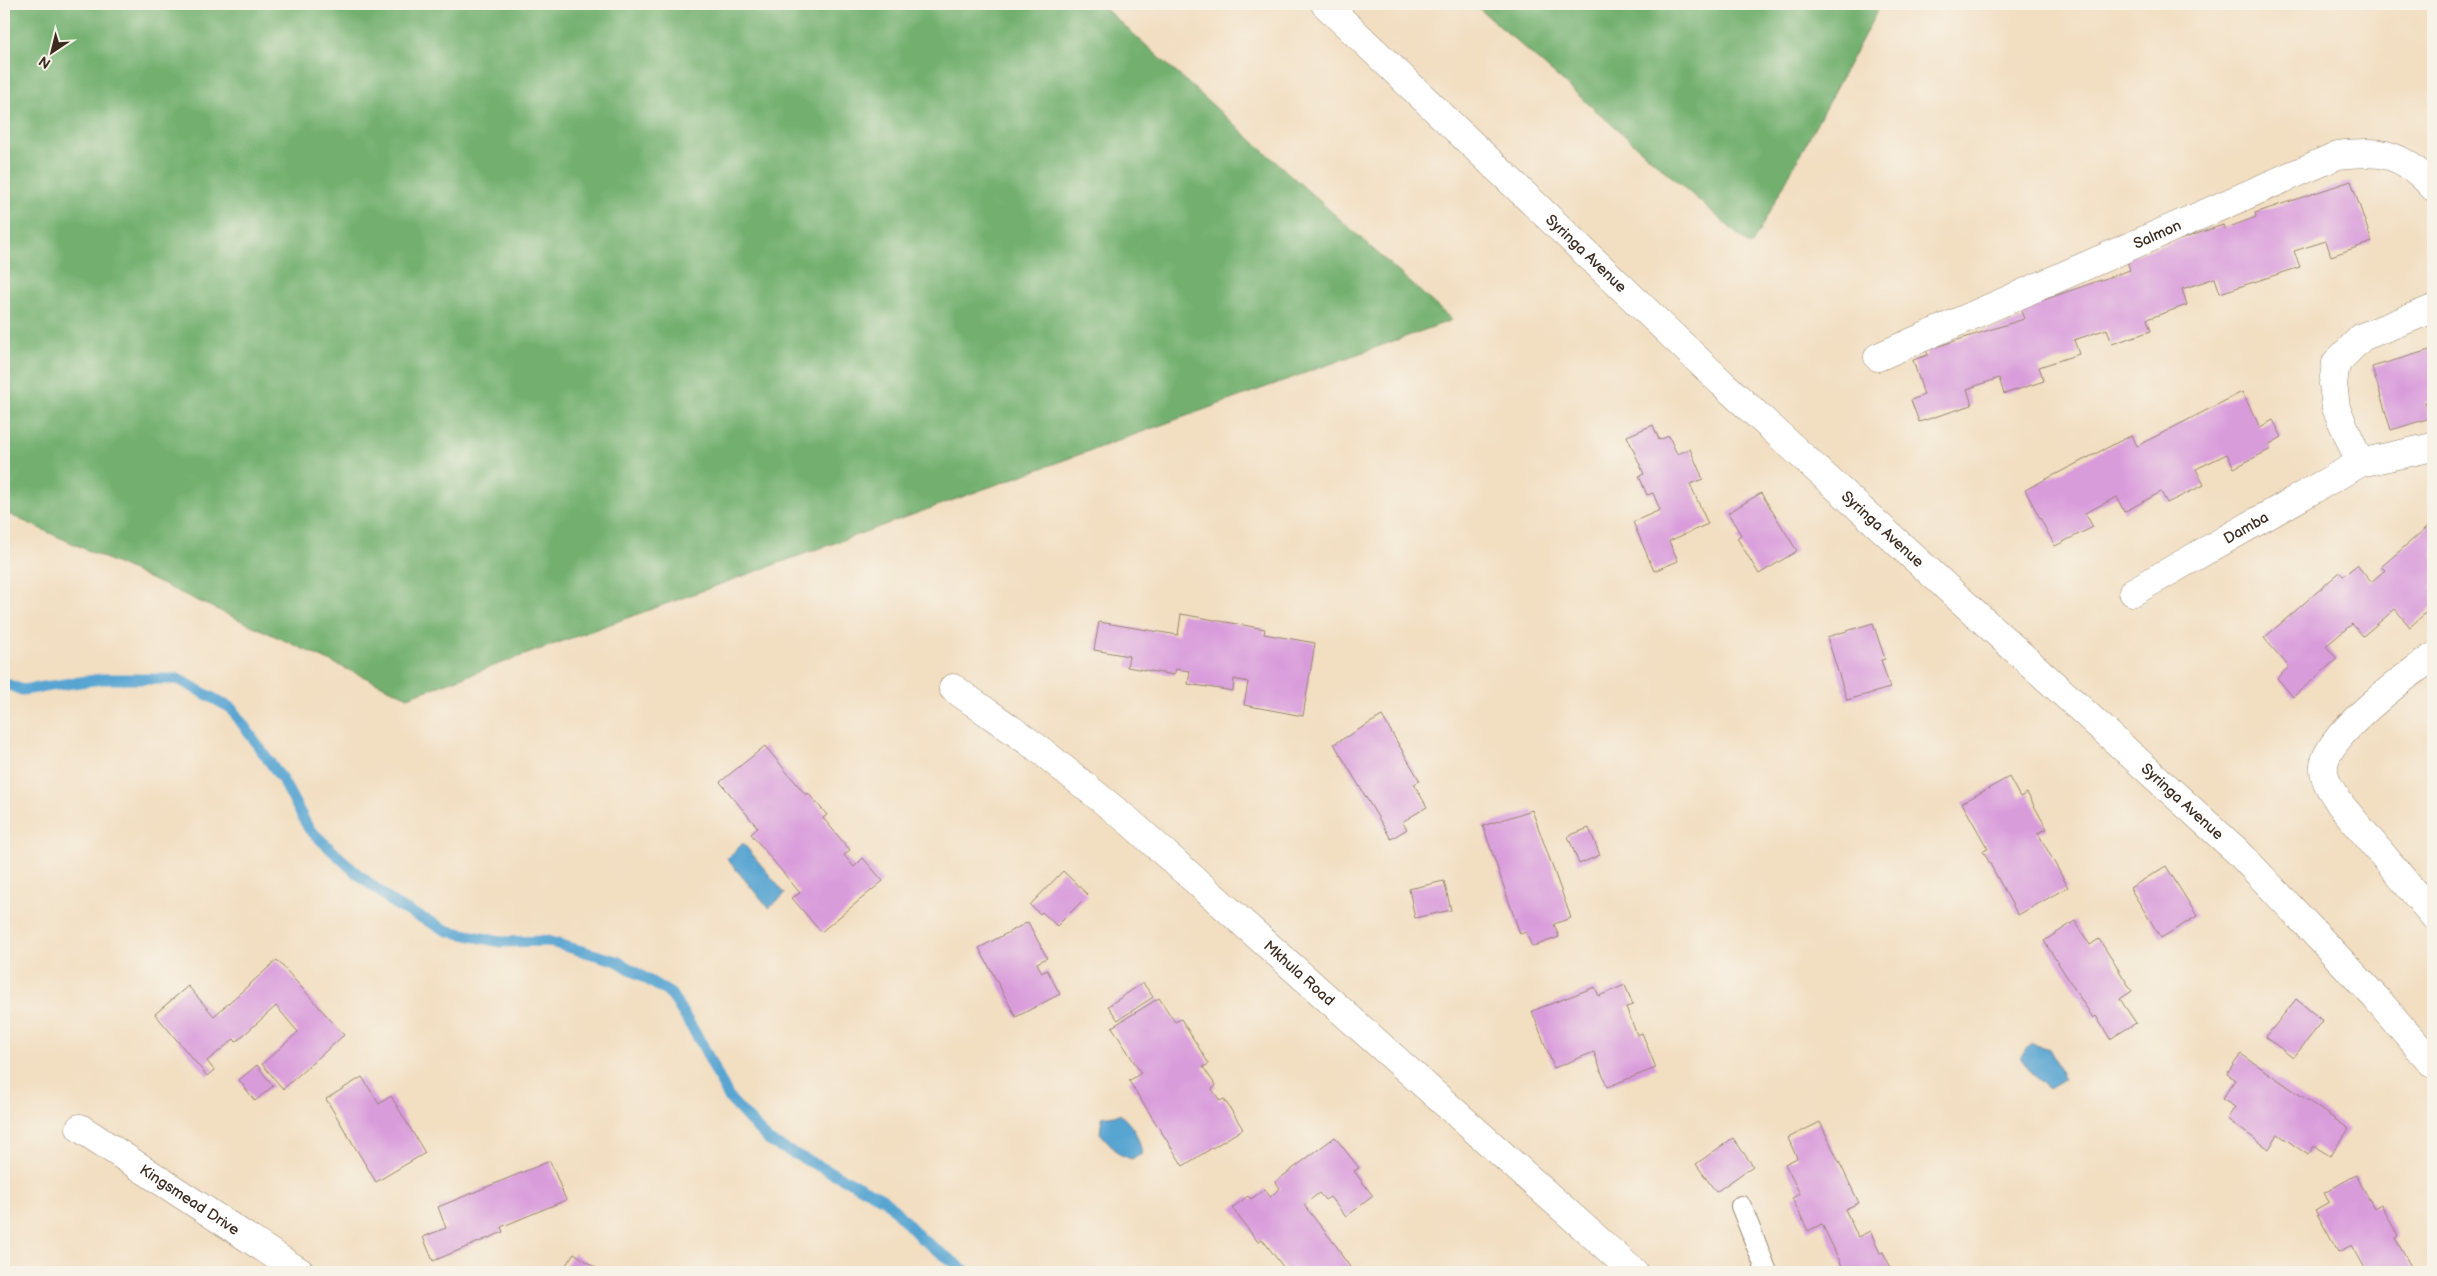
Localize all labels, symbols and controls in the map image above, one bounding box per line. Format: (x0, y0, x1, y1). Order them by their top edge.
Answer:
north arrow (28, 28, 78, 78)
text: N (36, 52, 54, 72)
street label: Syringa Avenue (1542, 210, 1631, 296)
street label: Salmon (2130, 216, 2184, 253)
street label: Syringa Avenue (1837, 487, 1928, 571)
street label: Damba (2220, 507, 2272, 548)
street label: Syringa Avenue (2137, 759, 2228, 844)
street label: Mkhula Road (1260, 936, 1339, 1010)
street label: Kingsmead Drive (136, 1160, 243, 1239)

